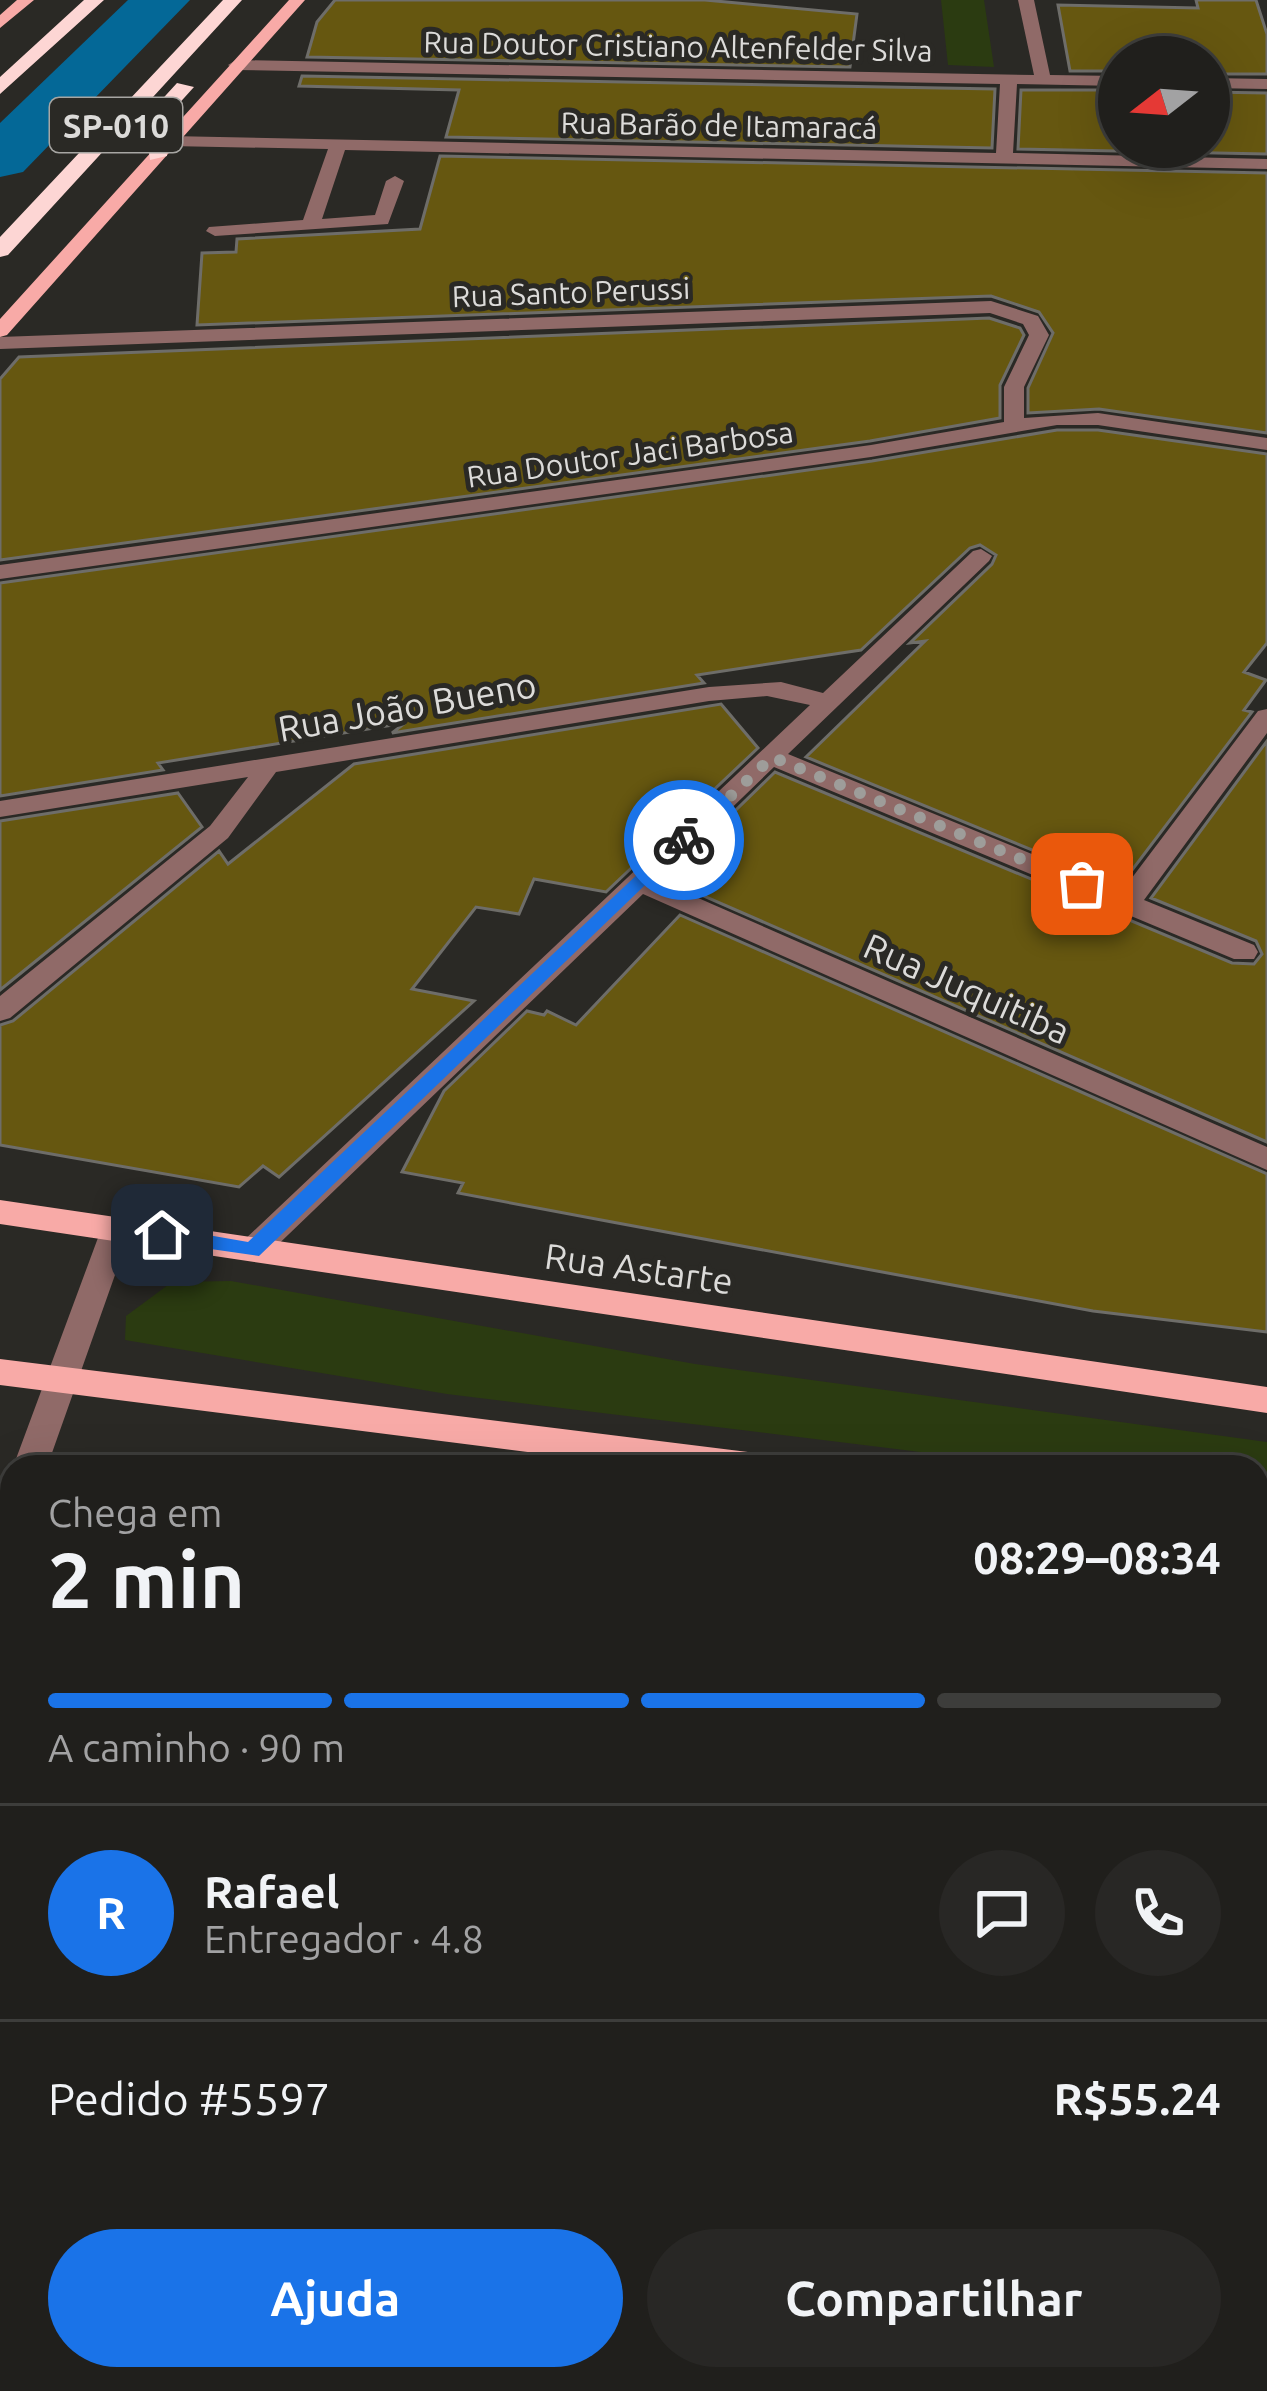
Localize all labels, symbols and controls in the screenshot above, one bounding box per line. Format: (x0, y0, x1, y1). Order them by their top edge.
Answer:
street label: Rua Doutor Cristiano Altenfelder Silva (423, 25, 933, 67)
north arrow (1098, 36, 1230, 168)
map controls (1098, 36, 1230, 168)
road number: SP-010 (50, 98, 182, 152)
street label: Rua Barão de Itamaracá (560, 105, 878, 145)
street label: Rua Santo Perussi (451, 271, 691, 313)
street label: Rua Doutor Jaci Barbosa (465, 414, 795, 494)
street label: Rua João Bueno (275, 663, 539, 749)
courier (624, 780, 744, 900)
icon: bike (651, 807, 717, 873)
pin (1031, 833, 1133, 935)
icon: bag (1049, 851, 1115, 917)
street label: Rua Juquitiba (858, 924, 1076, 1052)
pin (111, 1184, 213, 1286)
icon: home (129, 1202, 195, 1268)
street label: Rua Astarte (542, 1235, 736, 1301)
text: Chega em (48, 1491, 222, 1534)
text: 08:29–08:34 (973, 1532, 1221, 1583)
text: 2 min (48, 1535, 245, 1623)
text: A caminho · 90 m (48, 1726, 345, 1769)
button: chat (939, 1850, 1065, 1976)
button: phone (1095, 1850, 1221, 1976)
text: Rafael (204, 1866, 339, 1917)
text: R (96, 1887, 126, 1938)
text: Entregador · 4.8 (204, 1917, 484, 1960)
text: Pedido #5597 (48, 2073, 330, 2124)
text: R$55.24 (1054, 2073, 1221, 2124)
button: Ajuda (48, 2229, 623, 2367)
button: Compartilhar (647, 2229, 1221, 2367)

